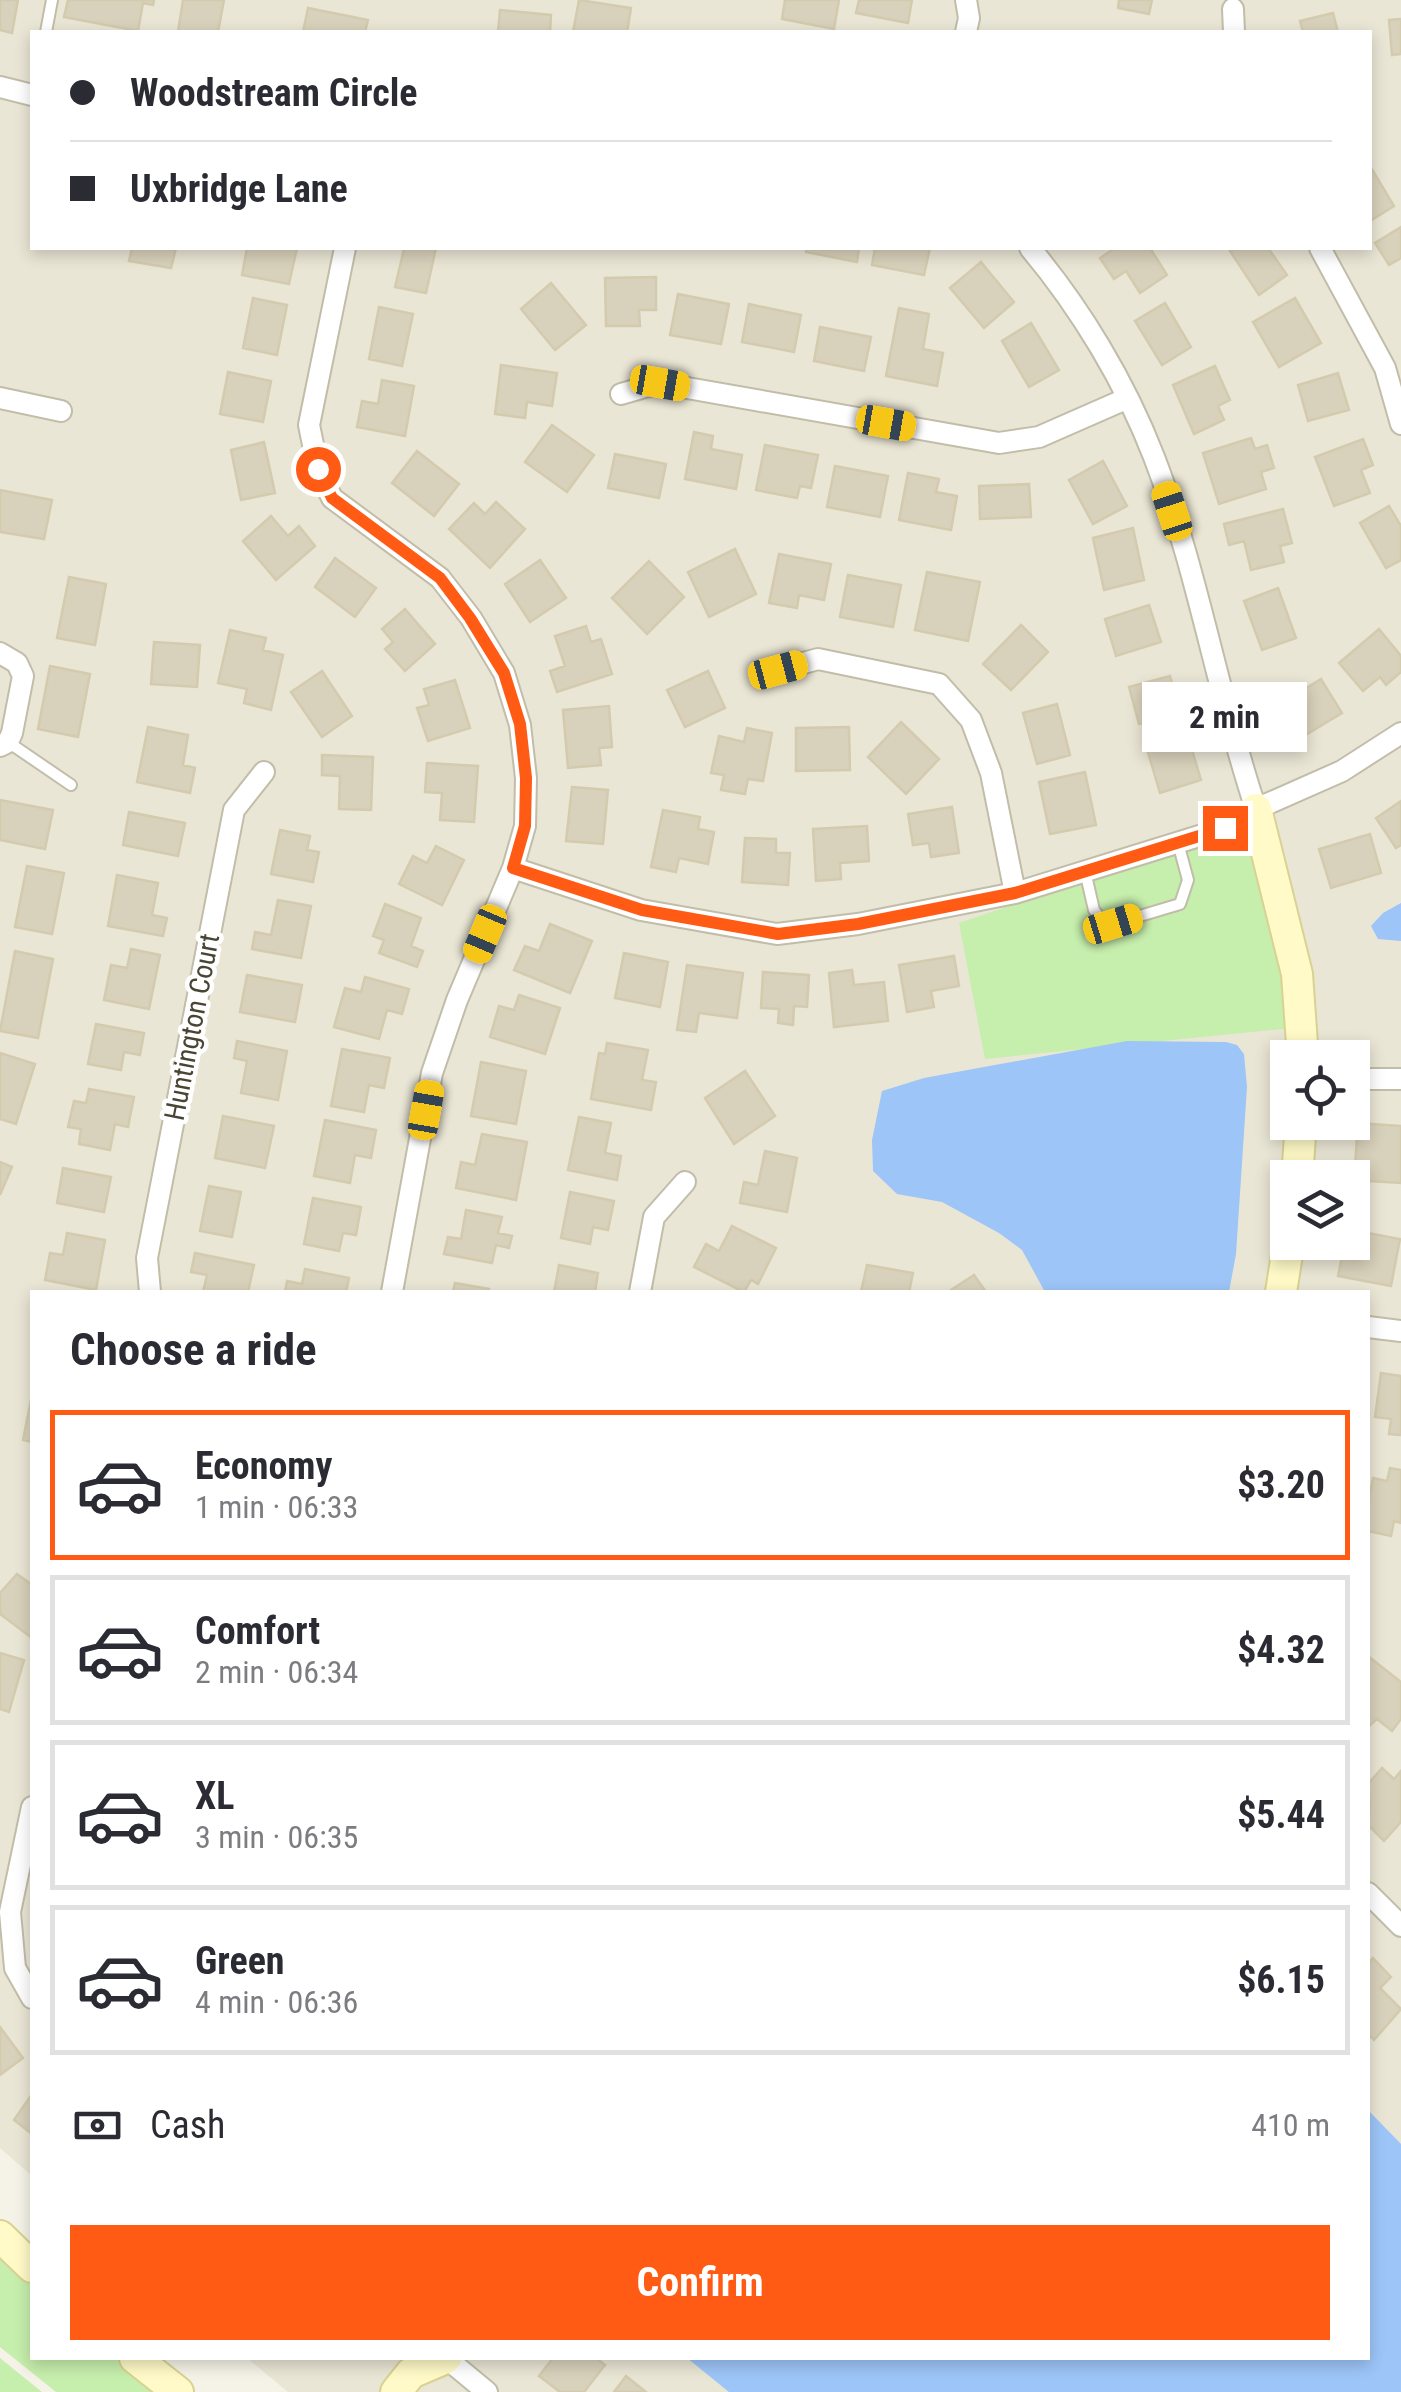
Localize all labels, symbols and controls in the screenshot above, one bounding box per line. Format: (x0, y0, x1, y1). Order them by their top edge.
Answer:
text: Woodstream Circle (130, 71, 417, 115)
text: Uxbridge Lane (130, 167, 348, 211)
car (628, 363, 692, 403)
car (854, 403, 918, 443)
route start (296, 447, 341, 492)
car (1148, 478, 1196, 544)
car (745, 648, 811, 692)
callout: 2 min (1142, 683, 1308, 753)
text: 2 min (1189, 698, 1260, 736)
route end (1203, 806, 1248, 851)
car (459, 901, 511, 967)
car (1080, 901, 1146, 947)
street label: Huntington Court (158, 931, 226, 1123)
map controls (1270, 1040, 1370, 1260)
button: locate (1270, 1040, 1370, 1140)
car (406, 1078, 446, 1142)
button: layers (1270, 1160, 1370, 1260)
text: Choose a ride (70, 1323, 317, 1376)
icon: car (75, 1440, 165, 1530)
text: Economy (195, 1444, 332, 1488)
text: $3.20 (1237, 1463, 1325, 1507)
text: 1 min · 06:33 (195, 1488, 358, 1526)
icon: car (75, 1605, 165, 1695)
text: Comfort (195, 1609, 320, 1653)
text: $4.32 (1237, 1628, 1325, 1672)
text: 2 min · 06:34 (195, 1653, 358, 1691)
icon: car (75, 1770, 165, 1860)
text: XL (195, 1774, 234, 1818)
text: $5.44 (1237, 1793, 1325, 1837)
text: 3 min · 06:35 (195, 1818, 358, 1856)
icon: car (75, 1935, 165, 2025)
text: Green (195, 1939, 285, 1983)
text: $6.15 (1237, 1958, 1325, 2002)
text: 4 min · 06:36 (195, 1983, 358, 2021)
icon: cash (70, 2098, 125, 2153)
text: Cash (150, 2103, 225, 2147)
text: 410 m (1251, 2106, 1330, 2144)
button: Confirm (70, 2225, 1330, 2340)

